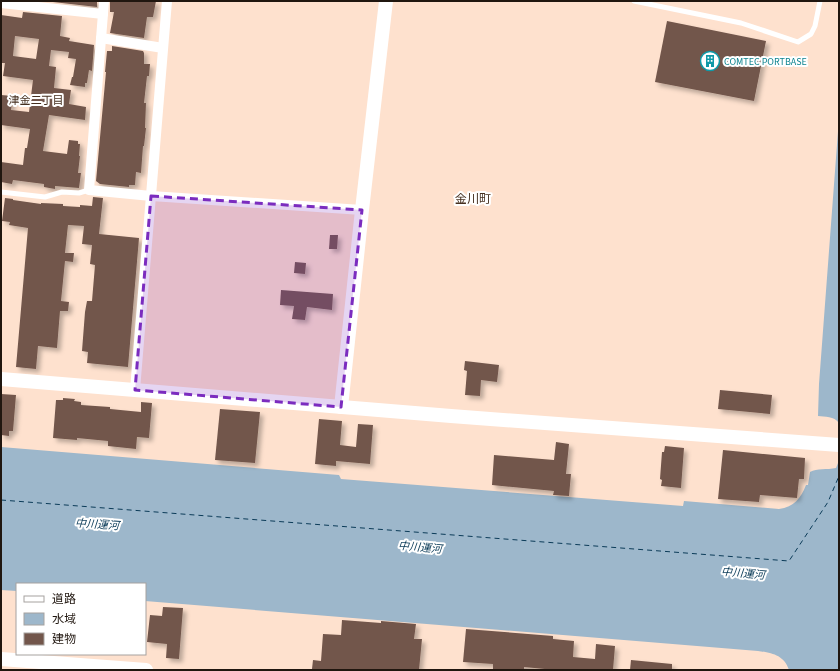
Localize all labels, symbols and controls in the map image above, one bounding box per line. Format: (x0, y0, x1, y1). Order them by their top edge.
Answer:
building icon: COMTEC PORTBASE (699, 50, 721, 72)
place label: COMTEC PORTBASE (724, 55, 807, 69)
district label: 津金二丁目 (9, 93, 64, 108)
district label: 金川町 (455, 191, 491, 208)
water label: 中川運河 (74, 515, 121, 534)
water label: 中川運河 (397, 538, 445, 557)
water label: 中川運河 (720, 564, 768, 583)
legend (16, 583, 146, 655)
text: 道路 (52, 591, 76, 608)
text: 水域 (52, 611, 76, 628)
text: 建物 (52, 631, 76, 648)

